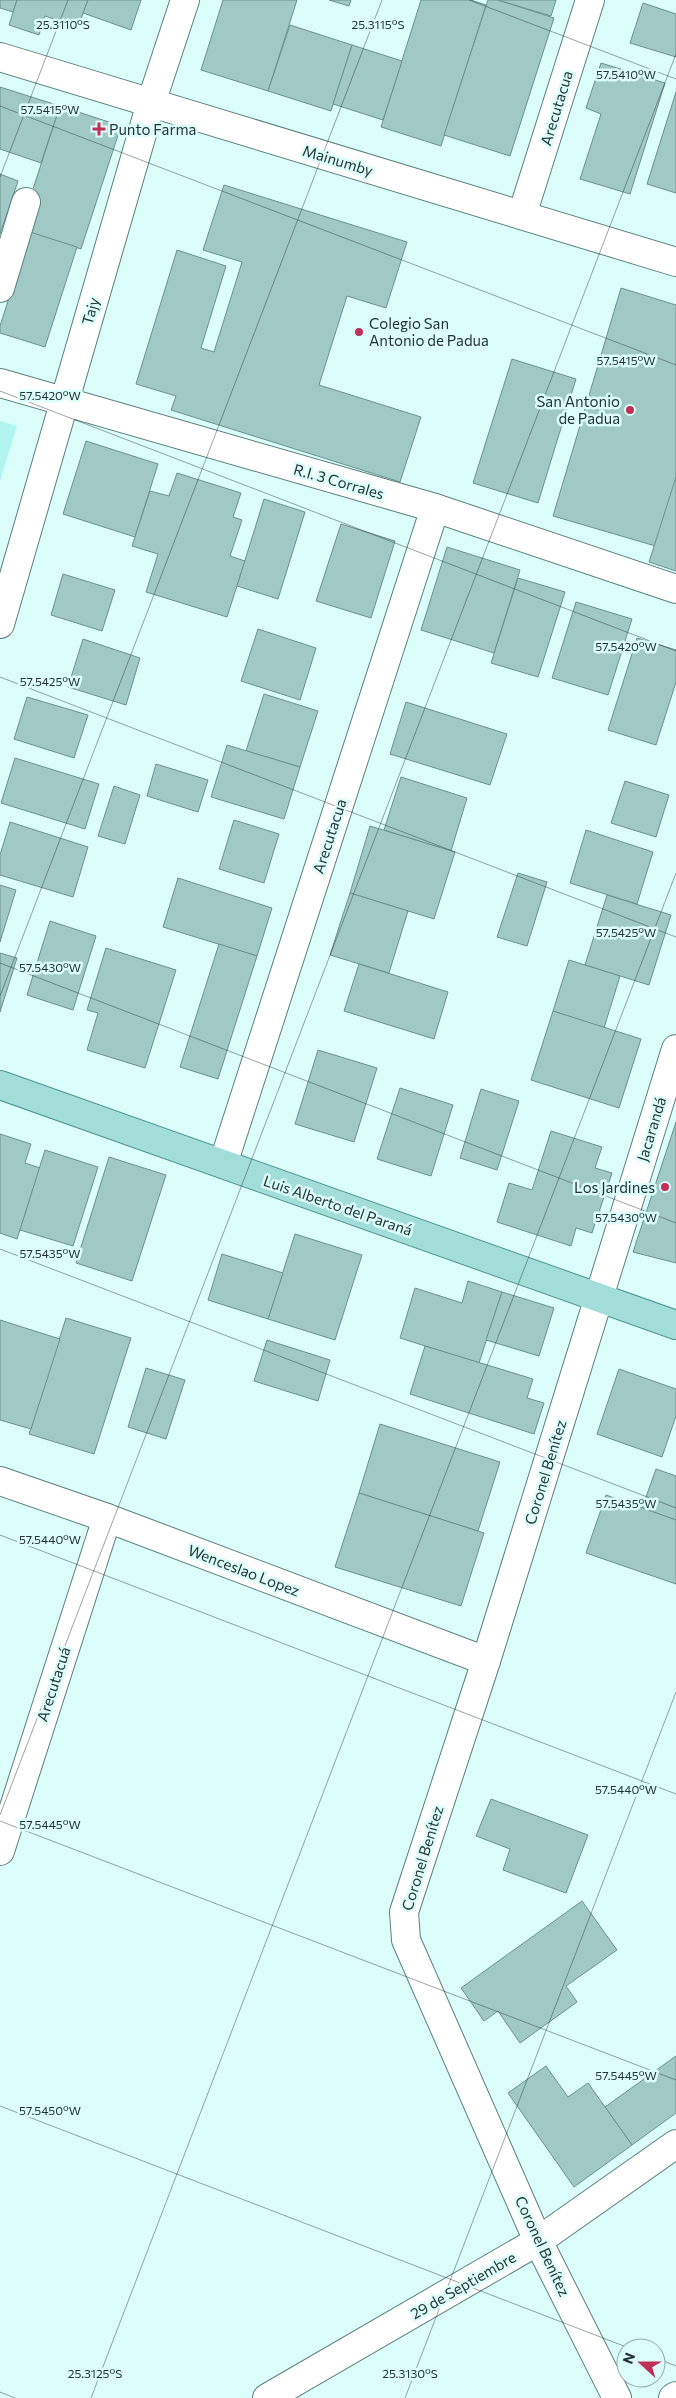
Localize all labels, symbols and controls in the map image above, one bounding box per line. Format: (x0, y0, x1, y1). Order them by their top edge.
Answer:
text: 25.3110°S (36, 17, 90, 31)
text: 25.3115°S (352, 17, 404, 31)
text: 57.5410°W (596, 67, 656, 81)
street label: Arecutacua (536, 68, 576, 148)
text: 57.5415°W (21, 102, 79, 116)
place label: Punto Farma (109, 120, 196, 138)
marker: Punto Farma (93, 123, 105, 135)
street label: Mainumby (301, 141, 375, 179)
street label: Tajy (78, 295, 103, 327)
place label: Colegio San Antonio de Padua (369, 314, 489, 349)
marker: Colegio San Antonio de Padua (353, 326, 365, 338)
text: 57.5415°W (597, 353, 655, 367)
text: 57.5420°W (19, 388, 81, 402)
place label: San Antonio de Padua (537, 392, 620, 427)
marker: San Antonio de Padua (624, 404, 636, 416)
street label: R.I. 3 Corrales (292, 460, 386, 503)
text: 57.5420°W (595, 639, 657, 653)
text: 57.5425°W (20, 674, 80, 688)
street label: Arecutacua (308, 796, 350, 876)
text: 57.5425°W (596, 925, 656, 939)
text: 57.5430°W (19, 960, 81, 974)
street label: Jacarandá (633, 1095, 669, 1163)
street label: Luis Alberto del Paraná (261, 1171, 415, 1239)
place label: Los Jardines (574, 1178, 655, 1196)
marker: Los Jardines (659, 1181, 671, 1193)
text: 57.5430°W (595, 1210, 657, 1224)
text: 57.5435°W (20, 1246, 80, 1260)
street label: Coronel Benítez (521, 1417, 569, 1527)
text: 57.5435°W (596, 1496, 656, 1510)
text: 57.5440°W (19, 1532, 81, 1546)
street label: Wenceslao Lopez (186, 1540, 302, 1600)
street label: Arecutacuá (32, 1644, 74, 1724)
text: 57.5440°W (595, 1782, 657, 1796)
street label: Coronel Benítez (398, 1803, 446, 1913)
text: 57.5445°W (19, 1817, 81, 1831)
text: 57.5445°W (595, 2068, 657, 2082)
text: 57.5450°W (19, 2103, 81, 2117)
street label: Coronel Benítez (512, 2193, 574, 2299)
street label: 29 de Septiembre (407, 2247, 519, 2322)
north arrow (616, 2338, 666, 2388)
text: N (619, 2350, 638, 2366)
text: 25.3125°S (68, 2366, 122, 2380)
text: 25.3130°S (382, 2366, 438, 2380)

